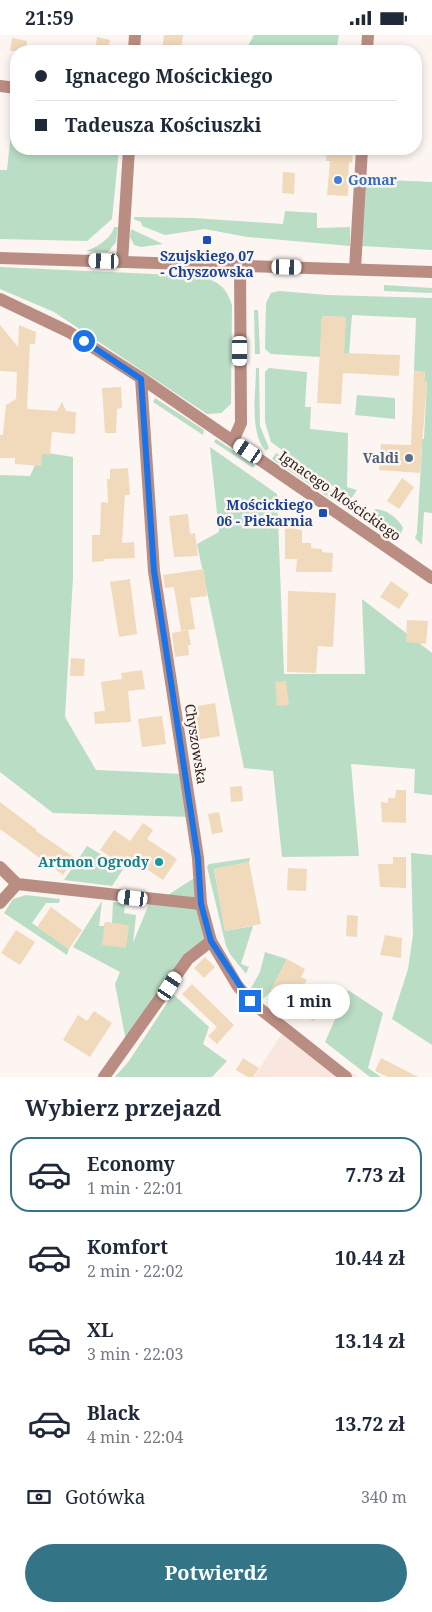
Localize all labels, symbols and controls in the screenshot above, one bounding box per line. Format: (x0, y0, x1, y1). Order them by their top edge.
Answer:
text: 21:59 (25, 5, 74, 31)
text: Ignacego Mościckiego (65, 63, 273, 89)
text: Tadeusza Kościuszki (65, 112, 261, 138)
place label: Gomar (348, 170, 398, 189)
marker: Gomar (332, 174, 344, 186)
marker: Szujskiego 07 - Chyszowska (201, 234, 213, 246)
place label: Szujskiego 07 - Chyszowska (160, 246, 254, 281)
car (88, 253, 119, 269)
car (271, 259, 302, 275)
route start (73, 330, 95, 352)
car (232, 336, 247, 366)
car (231, 436, 264, 466)
street label: Ignacego Mościckiego (276, 446, 405, 545)
place label: Valdi (363, 448, 399, 467)
marker: Valdi (403, 452, 415, 464)
place label: Mościckiego 06 - Piekarnia (216, 495, 313, 530)
marker: Mościckiego 06 - Piekarnia (317, 507, 329, 519)
street label: Chyszowska (181, 702, 212, 786)
place label: Artmon Ogrody (38, 852, 150, 871)
marker: Artmon Ogrody (153, 856, 165, 868)
car (117, 889, 148, 907)
car (155, 969, 184, 1003)
callout: 1 min (268, 983, 350, 1019)
route end (239, 990, 261, 1012)
text: 1 min (286, 990, 332, 1012)
text: Wybierz przejazd (25, 1092, 221, 1122)
text: Economy (87, 1151, 175, 1177)
icon: car (27, 1152, 72, 1197)
text: 7.73 zł (346, 1162, 405, 1188)
text: 1 min · 22:01 (87, 1177, 183, 1199)
text: Komfort (87, 1234, 168, 1260)
icon: car (27, 1235, 72, 1280)
text: 10.44 zł (335, 1245, 405, 1271)
text: 2 min · 22:02 (87, 1260, 183, 1282)
text: XL (87, 1317, 113, 1343)
icon: car (27, 1318, 72, 1363)
text: 13.14 zł (335, 1328, 405, 1354)
text: 3 min · 22:03 (87, 1343, 183, 1365)
text: Black (87, 1400, 140, 1426)
icon: car (27, 1401, 72, 1446)
text: 13.72 zł (335, 1411, 405, 1437)
text: 4 min · 22:04 (87, 1426, 183, 1448)
icon: cash (25, 1483, 53, 1511)
text: Gotówka (65, 1484, 145, 1510)
text: 340 m (361, 1486, 407, 1508)
button: Potwierdź (25, 1544, 407, 1602)

